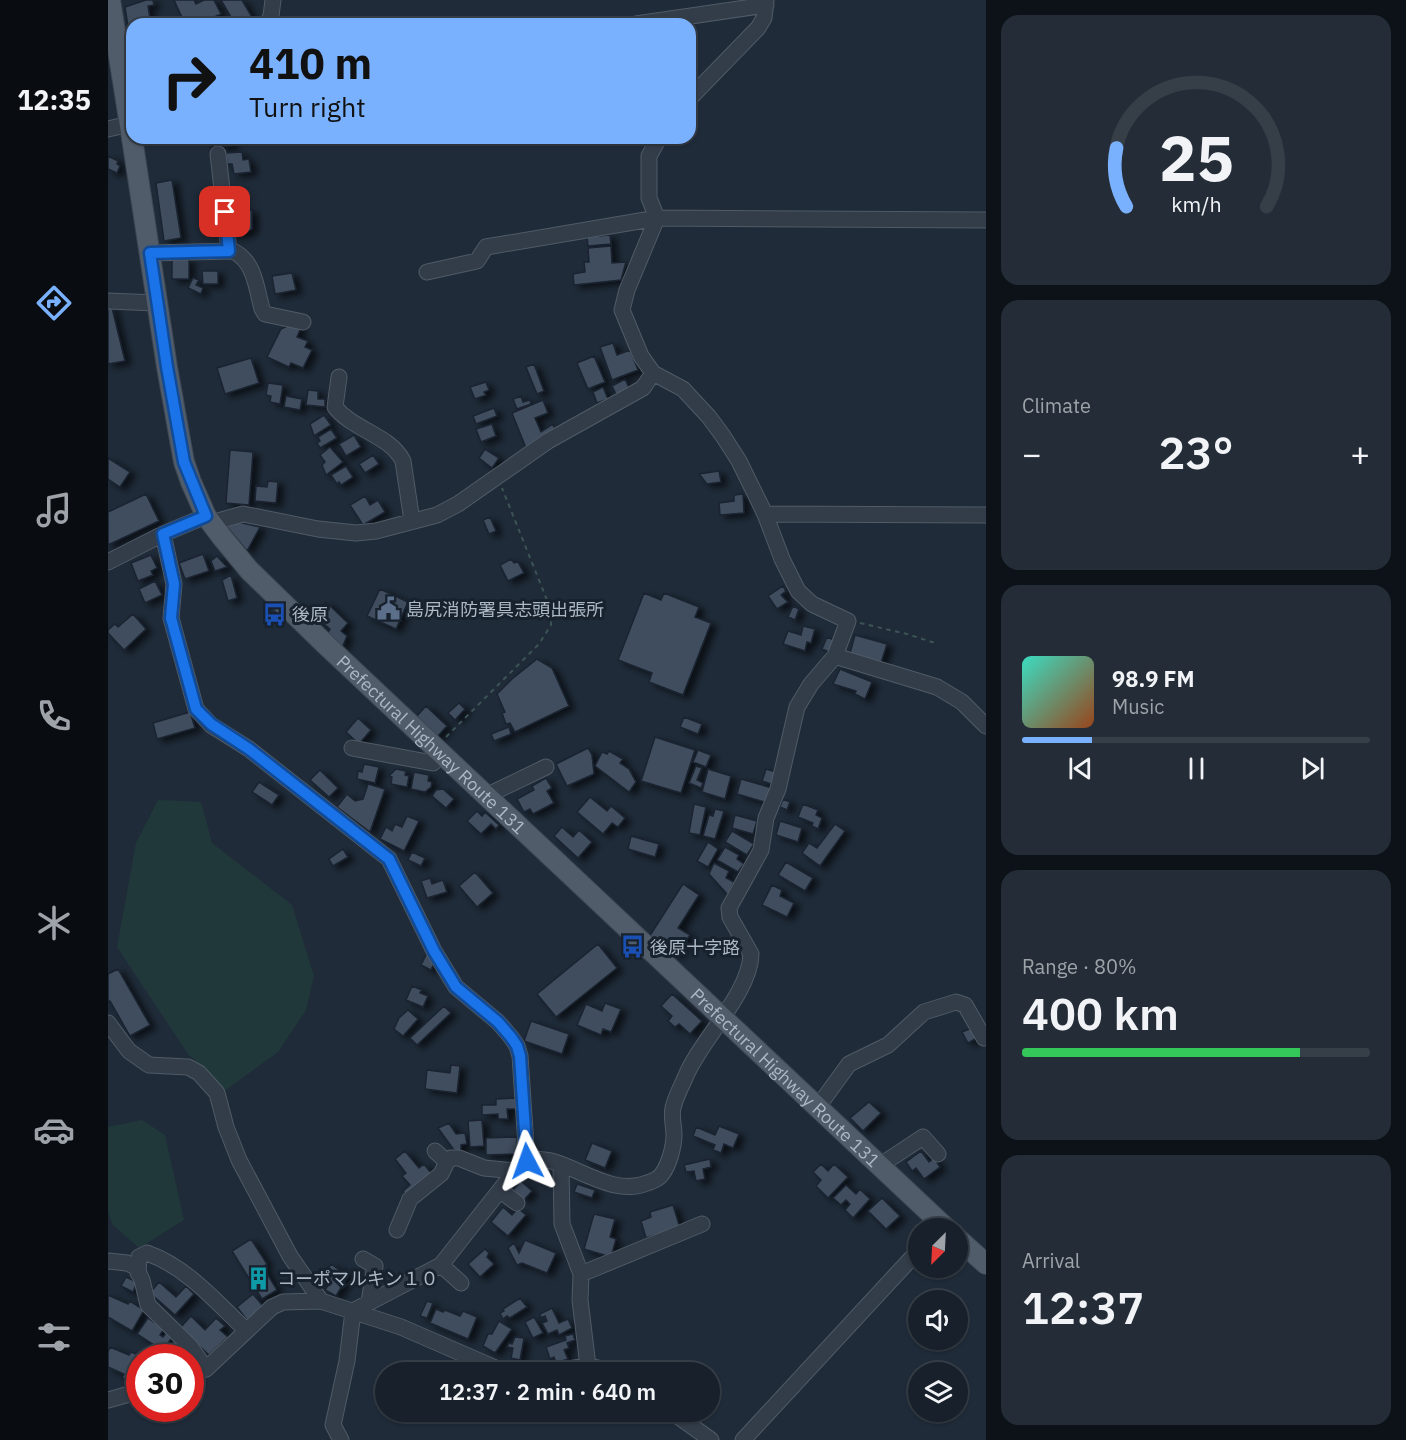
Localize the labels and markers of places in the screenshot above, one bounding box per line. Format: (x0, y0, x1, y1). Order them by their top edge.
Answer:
pin (199, 186, 250, 237)
public building icon: 島尻消防署具志頭出張所 (375, 596, 401, 622)
place label: 島尻消防署具志頭出張所 (406, 598, 604, 621)
bus stop icon: 後原 (261, 601, 287, 627)
place label: 後原 (292, 603, 328, 626)
bus stop icon: 後原十字路 (619, 934, 645, 960)
place label: 後原十字路 (650, 936, 740, 959)
building icon: コーポマルキン１０ (246, 1265, 272, 1291)
place label: コーポマルキン１０ (277, 1267, 438, 1290)

